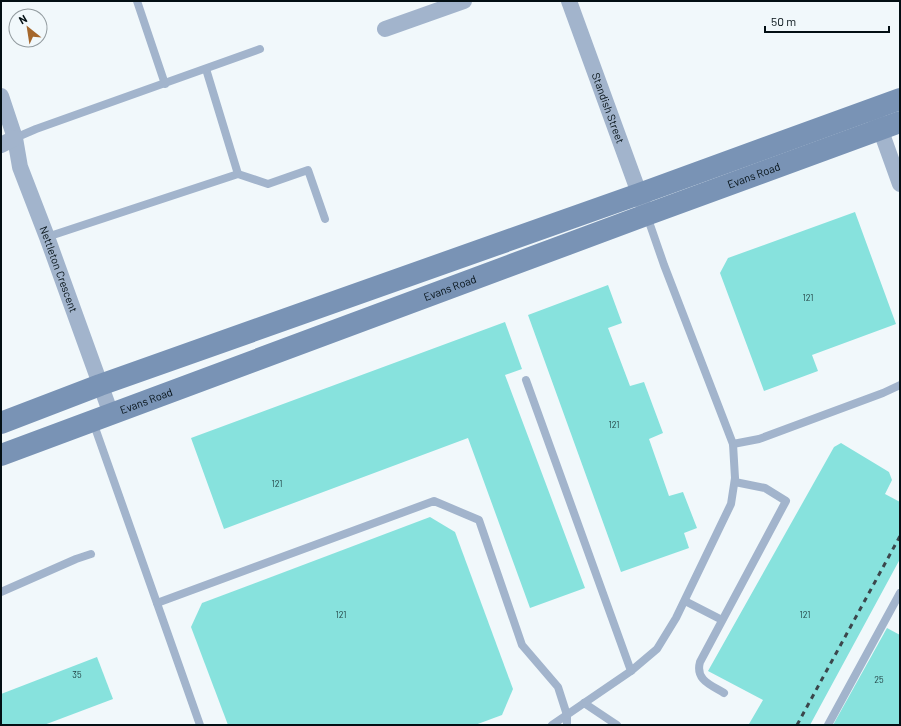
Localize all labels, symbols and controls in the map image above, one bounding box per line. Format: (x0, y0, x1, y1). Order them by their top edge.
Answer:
north arrow (8, 8, 48, 48)
scale bar (765, 8, 889, 34)
text: N (16, 11, 29, 26)
text: 50 m (771, 14, 796, 28)
street label: Standish Street (590, 71, 627, 145)
street label: Evans Road (725, 159, 782, 191)
street label: Nettleton Crescent (37, 224, 81, 314)
street label: Evans Road (422, 272, 478, 303)
house number: 121 (803, 292, 814, 303)
street label: Evans Road (118, 385, 174, 416)
house number: 121 (609, 419, 620, 430)
house number: 121 (272, 478, 283, 489)
house number: 121 (336, 609, 347, 620)
house number: 121 (800, 609, 811, 620)
house number: 35 (72, 669, 82, 680)
house number: 25 (874, 674, 884, 685)

